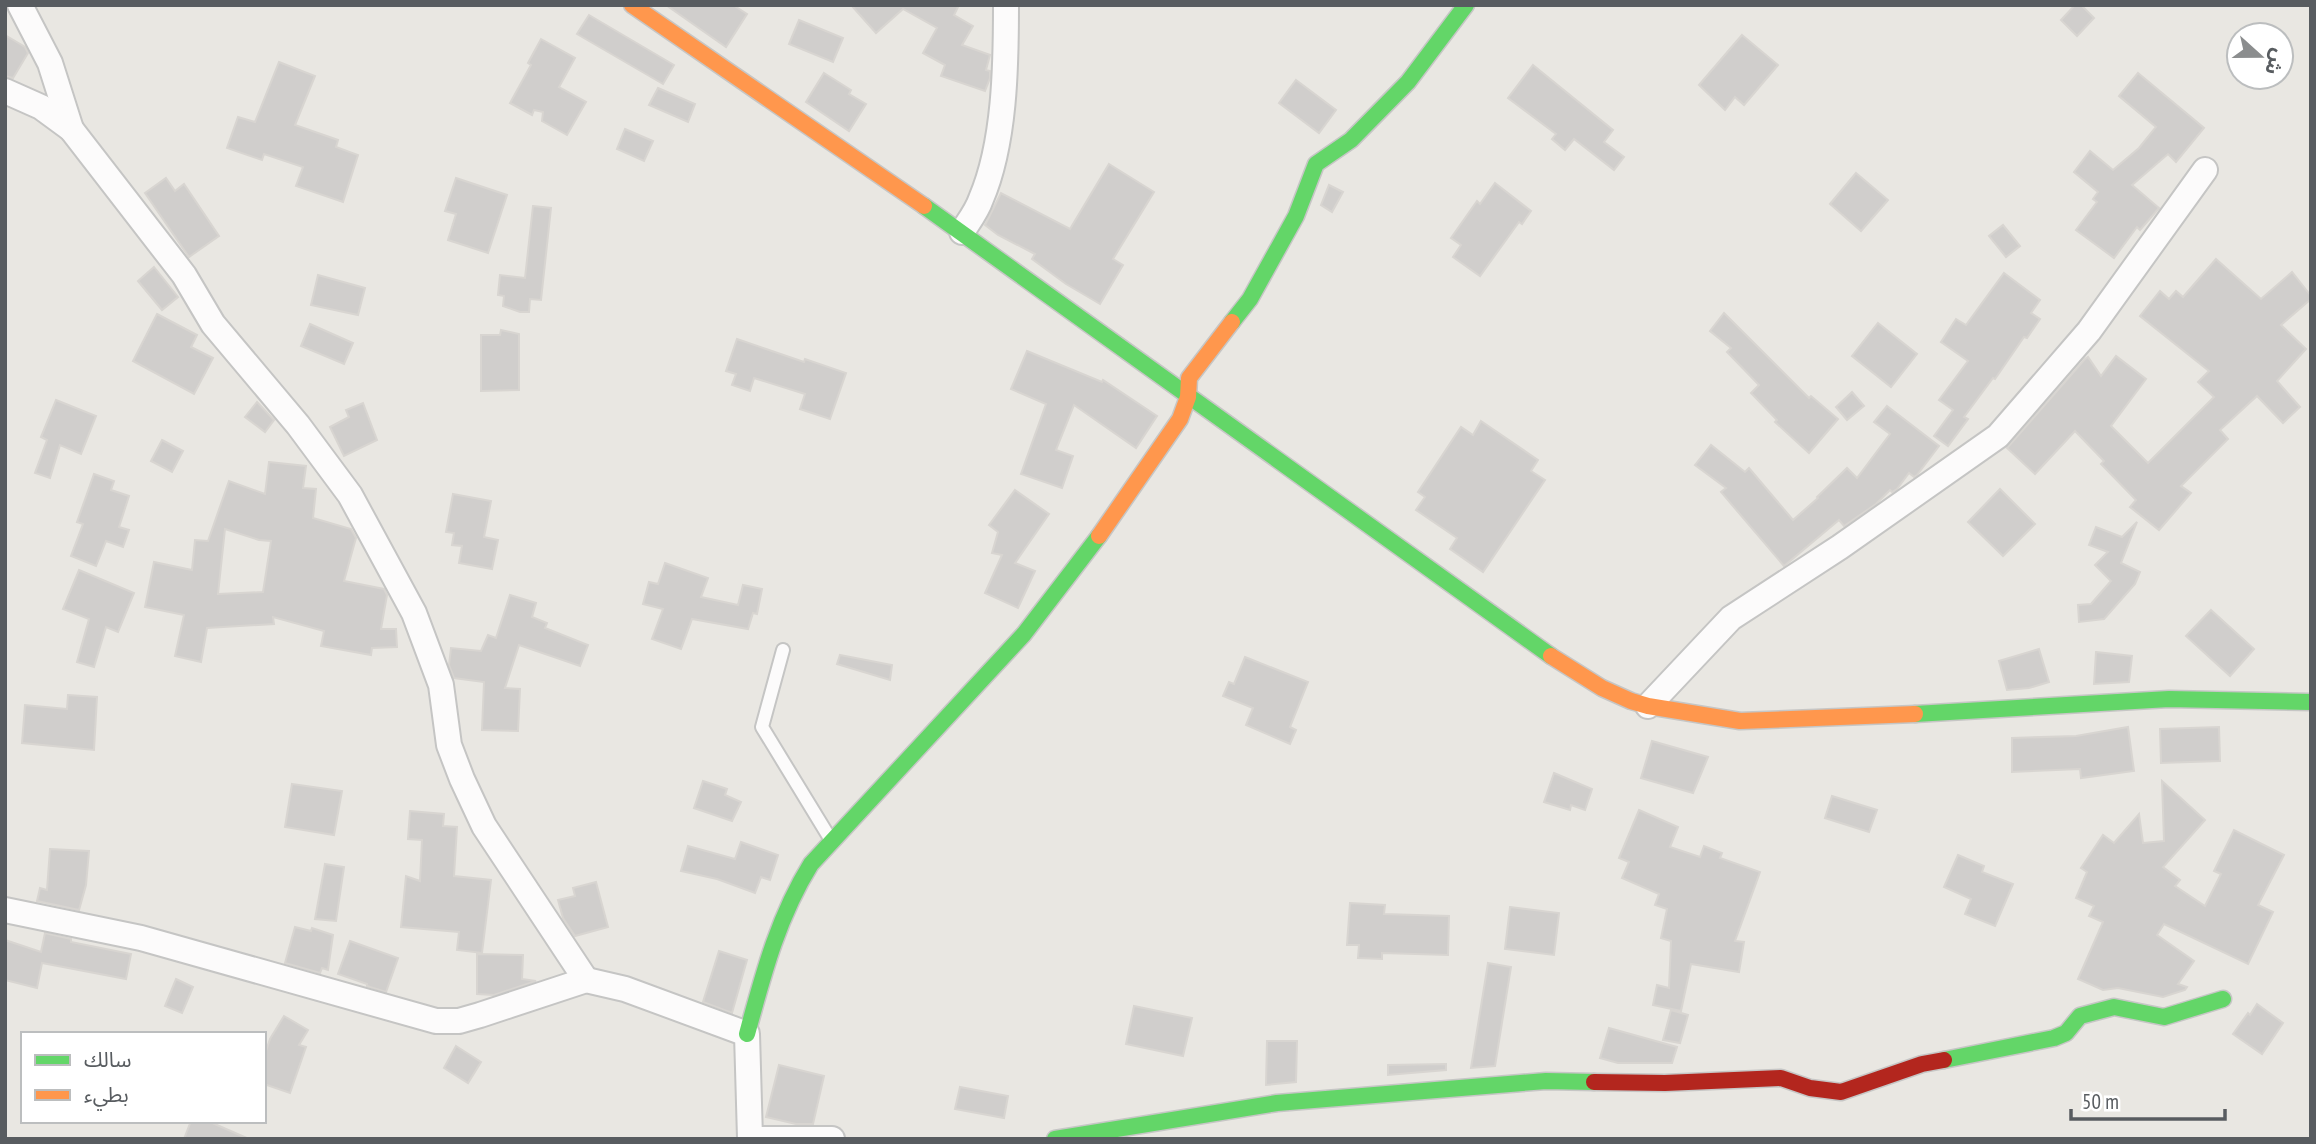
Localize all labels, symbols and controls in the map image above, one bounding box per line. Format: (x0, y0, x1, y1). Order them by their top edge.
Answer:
north arrow (2225, 21, 2295, 91)
text: ش (2260, 46, 2292, 79)
legend (21, 1032, 266, 1123)
text: سالك (84, 1046, 131, 1073)
scale bar (2071, 1078, 2225, 1122)
text: بطيء (84, 1081, 129, 1111)
text: 50 m (2082, 1088, 2119, 1115)

